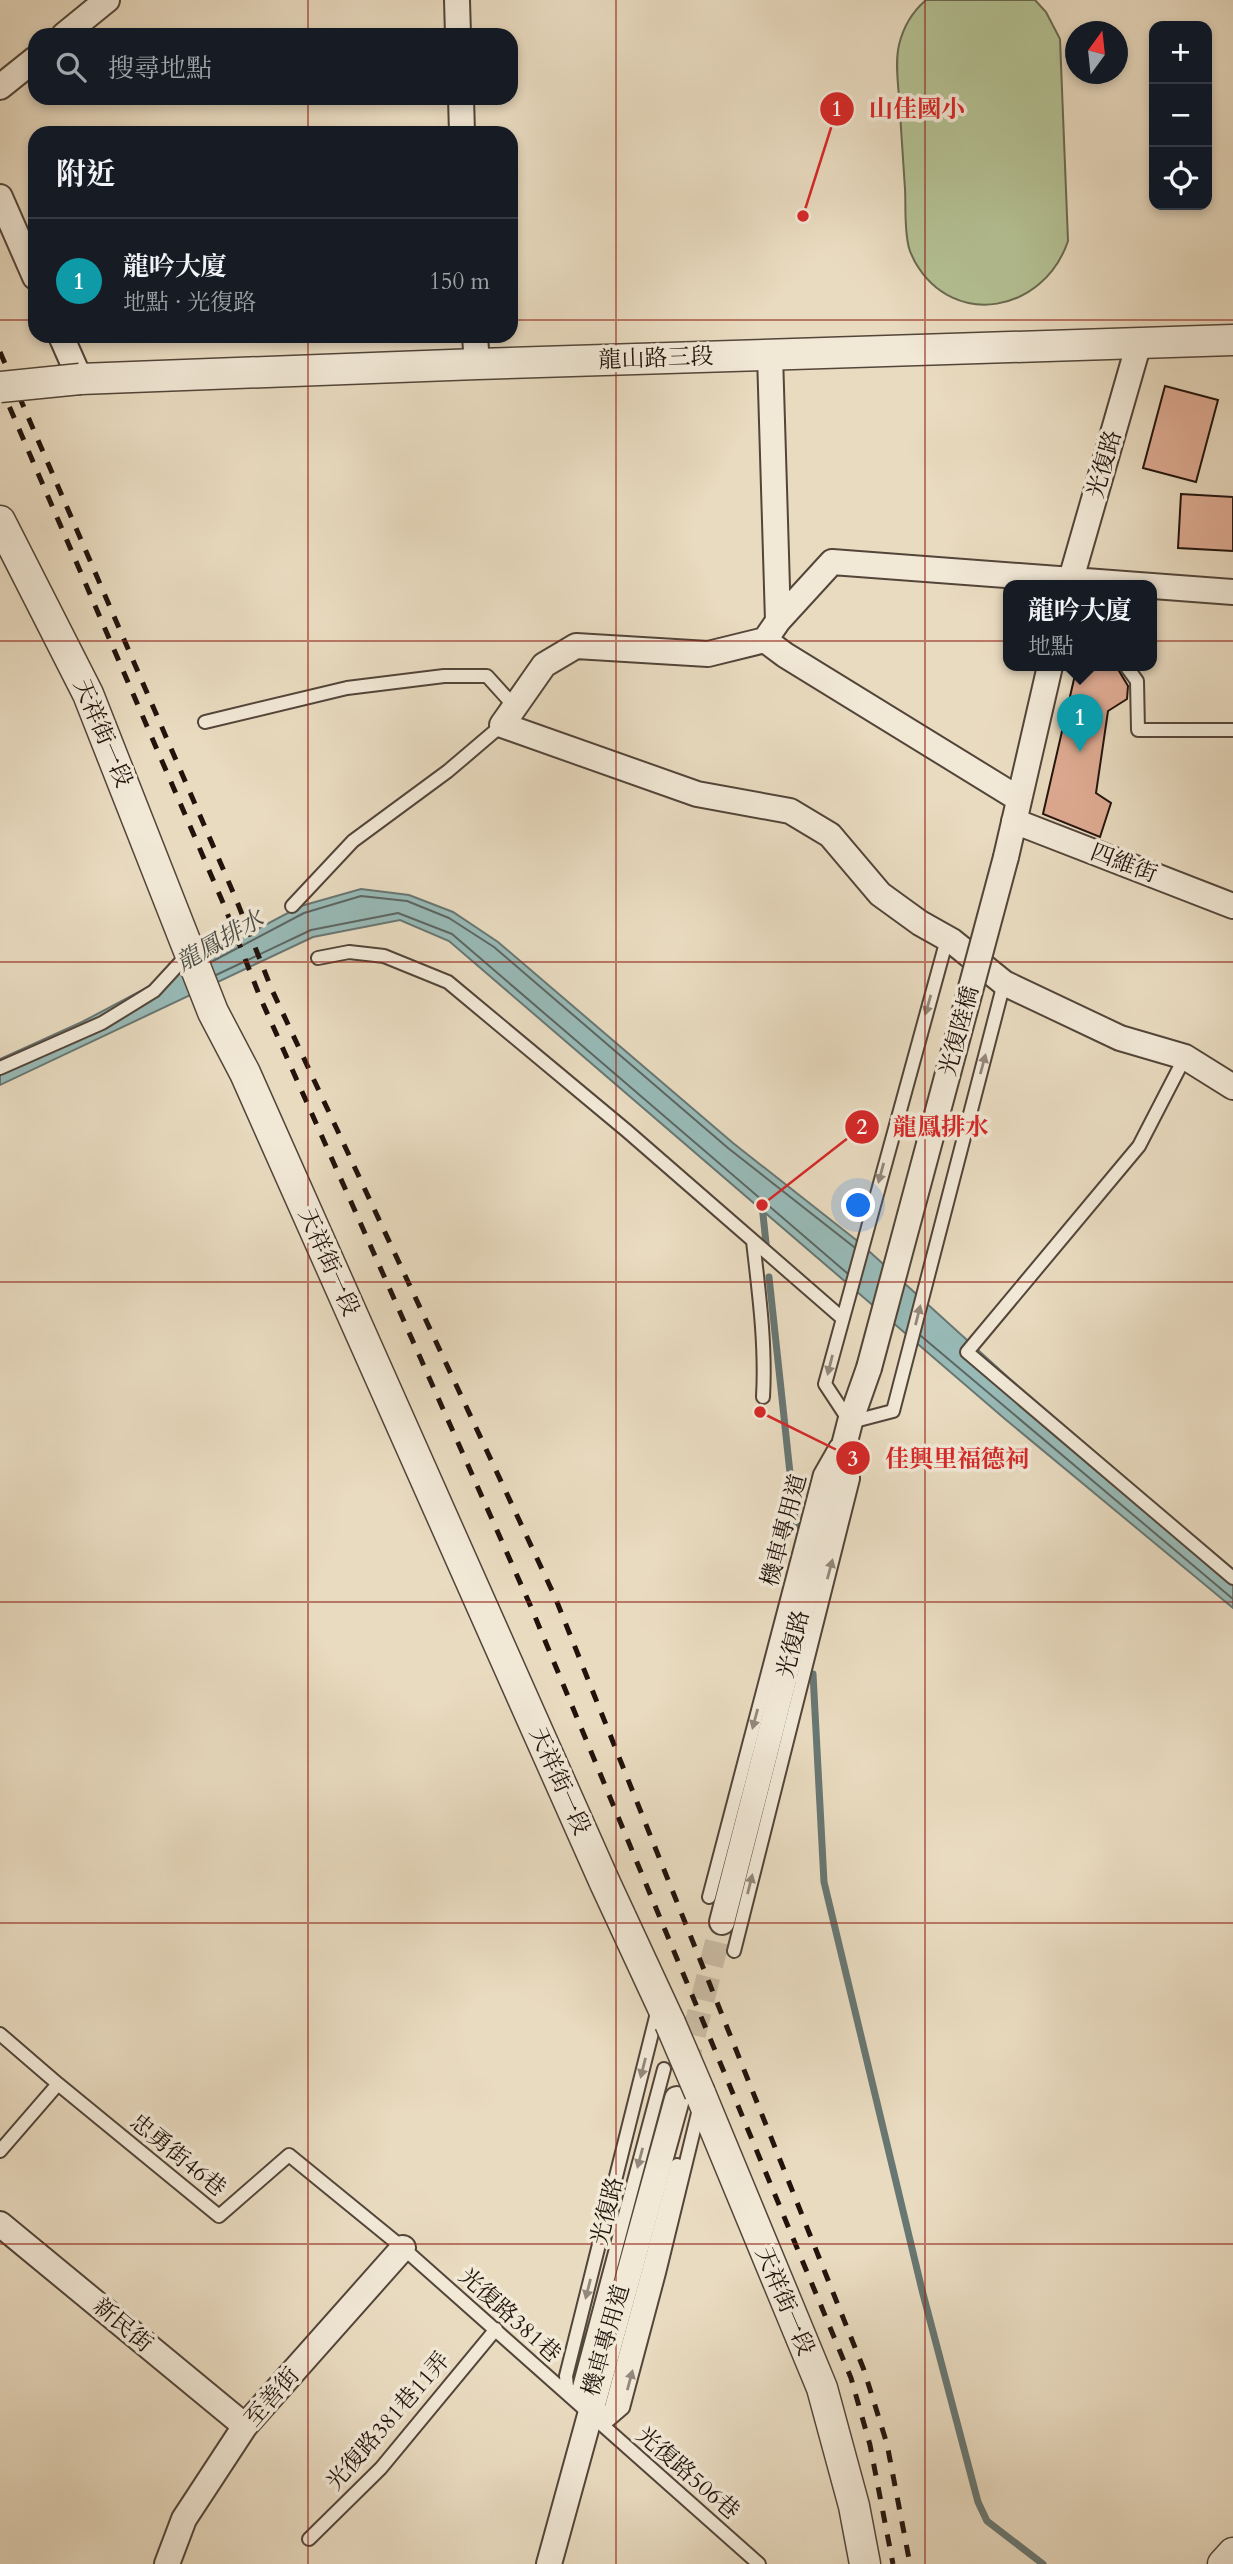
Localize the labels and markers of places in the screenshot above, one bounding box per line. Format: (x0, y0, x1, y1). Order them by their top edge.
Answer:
callout: 山佳國小 (820, 86, 979, 131)
pin: 1 (1057, 694, 1103, 752)
callout: 龍鳳排水 (844, 1104, 1003, 1149)
callout: 佳興里福德祠 (836, 1436, 1043, 1481)

